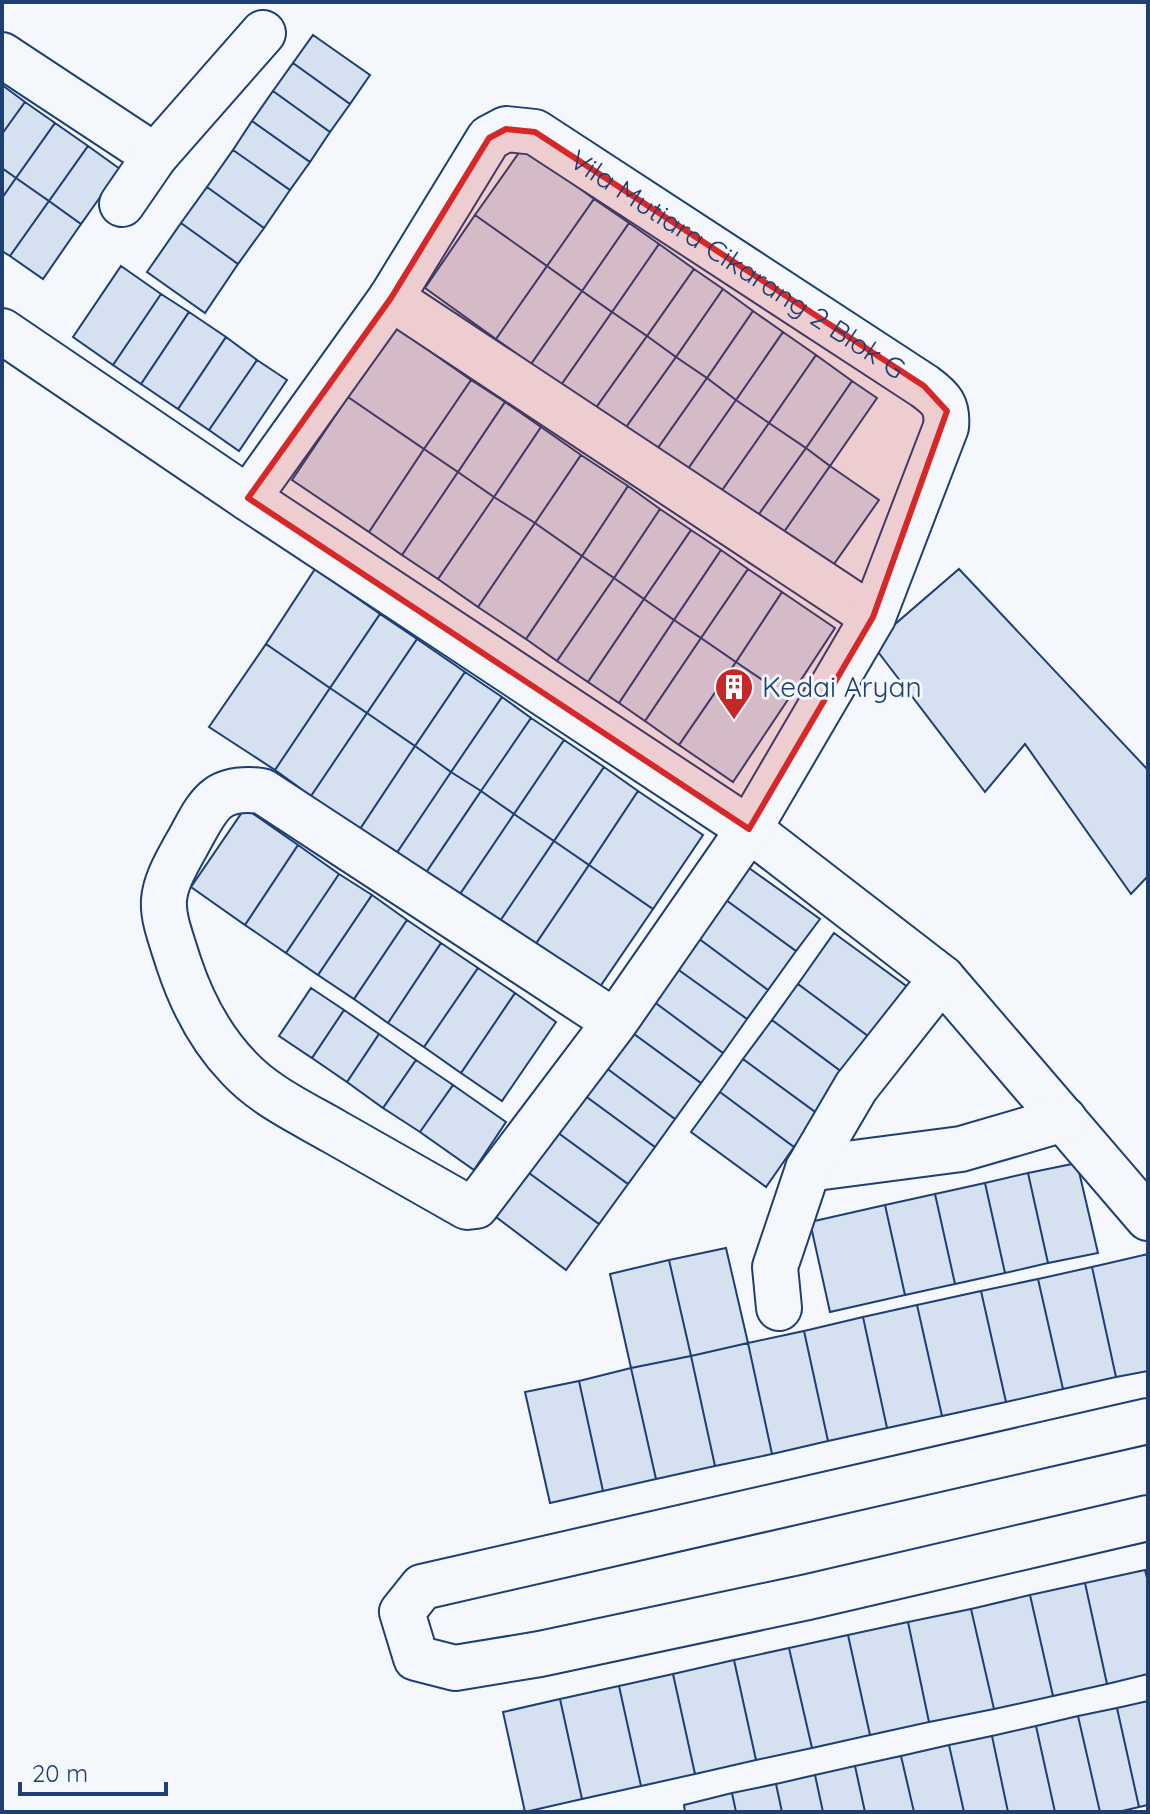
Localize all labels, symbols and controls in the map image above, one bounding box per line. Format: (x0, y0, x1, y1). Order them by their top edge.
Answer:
street label: Vila Mutiara Cikarang 2 Blok G (564, 142, 912, 386)
building icon: Kedai Aryan (713, 666, 755, 721)
place label: Kedai Aryan (762, 669, 922, 704)
scale bar (20, 1746, 166, 1796)
text: 20 m (32, 1758, 88, 1788)

